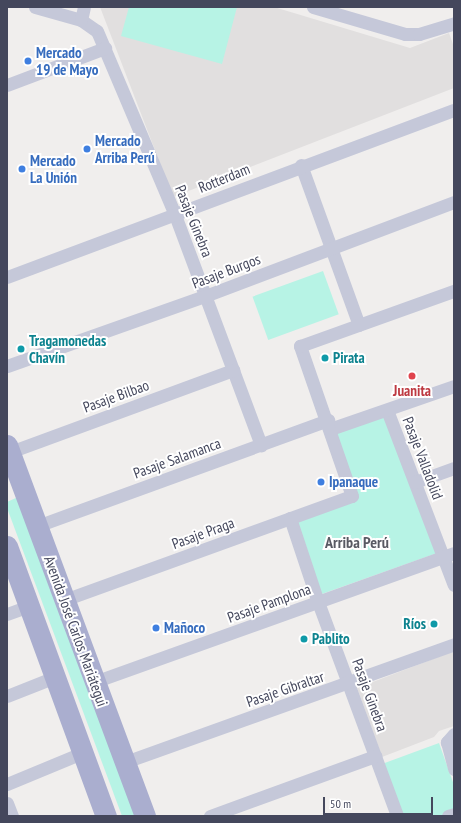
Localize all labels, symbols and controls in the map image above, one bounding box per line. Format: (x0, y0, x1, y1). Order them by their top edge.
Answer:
place label: Mercado 19 de Mayo (36, 43, 98, 78)
marker: Mercado 19 de Mayo (23, 56, 33, 66)
place label: Mercado Arriba Perú (95, 131, 155, 166)
marker: Mercado Arriba Perú (82, 144, 92, 154)
place label: Mercado La Unión (30, 151, 77, 186)
street label: Rotterdam (196, 160, 252, 196)
marker: Mercado La Unión (17, 164, 27, 174)
street label: Pasaje Ginebra (171, 182, 217, 260)
street label: Pasaje Burgos (189, 250, 263, 292)
place label: Tragamonedas Chavín (29, 331, 106, 366)
marker: Tragamonedas Chavín (16, 344, 26, 354)
place label: Pirata (333, 349, 365, 367)
marker: Pirata (320, 353, 330, 363)
marker: Juanita (407, 371, 417, 381)
street label: Pasaje Bilbao (81, 376, 151, 416)
place label: Juanita (393, 382, 431, 400)
street label: Pasaje Valladolid (399, 414, 447, 502)
street label: Pasaje Salamanca (131, 434, 223, 482)
place label: Ipanaque (329, 473, 378, 491)
marker: Ipanaque (316, 477, 326, 487)
street label: Pasaje Praga (169, 513, 237, 553)
district label: Arriba Perú (325, 532, 389, 552)
street label: Avenida José Carlos Mariátegui (40, 553, 112, 709)
street label: Pasaje Pamplona (225, 580, 313, 626)
place label: Ríos (403, 615, 426, 633)
place label: Mañoco (164, 619, 205, 637)
marker: Ríos (429, 619, 439, 629)
marker: Mañoco (151, 623, 161, 633)
place label: Pablito (312, 630, 350, 648)
marker: Pablito (299, 634, 309, 644)
street label: Pasaje Ginebra (349, 656, 391, 734)
street label: Pasaje Gibraltar (244, 667, 326, 711)
scale bar (325, 789, 435, 815)
text: 50 m (330, 796, 351, 811)

